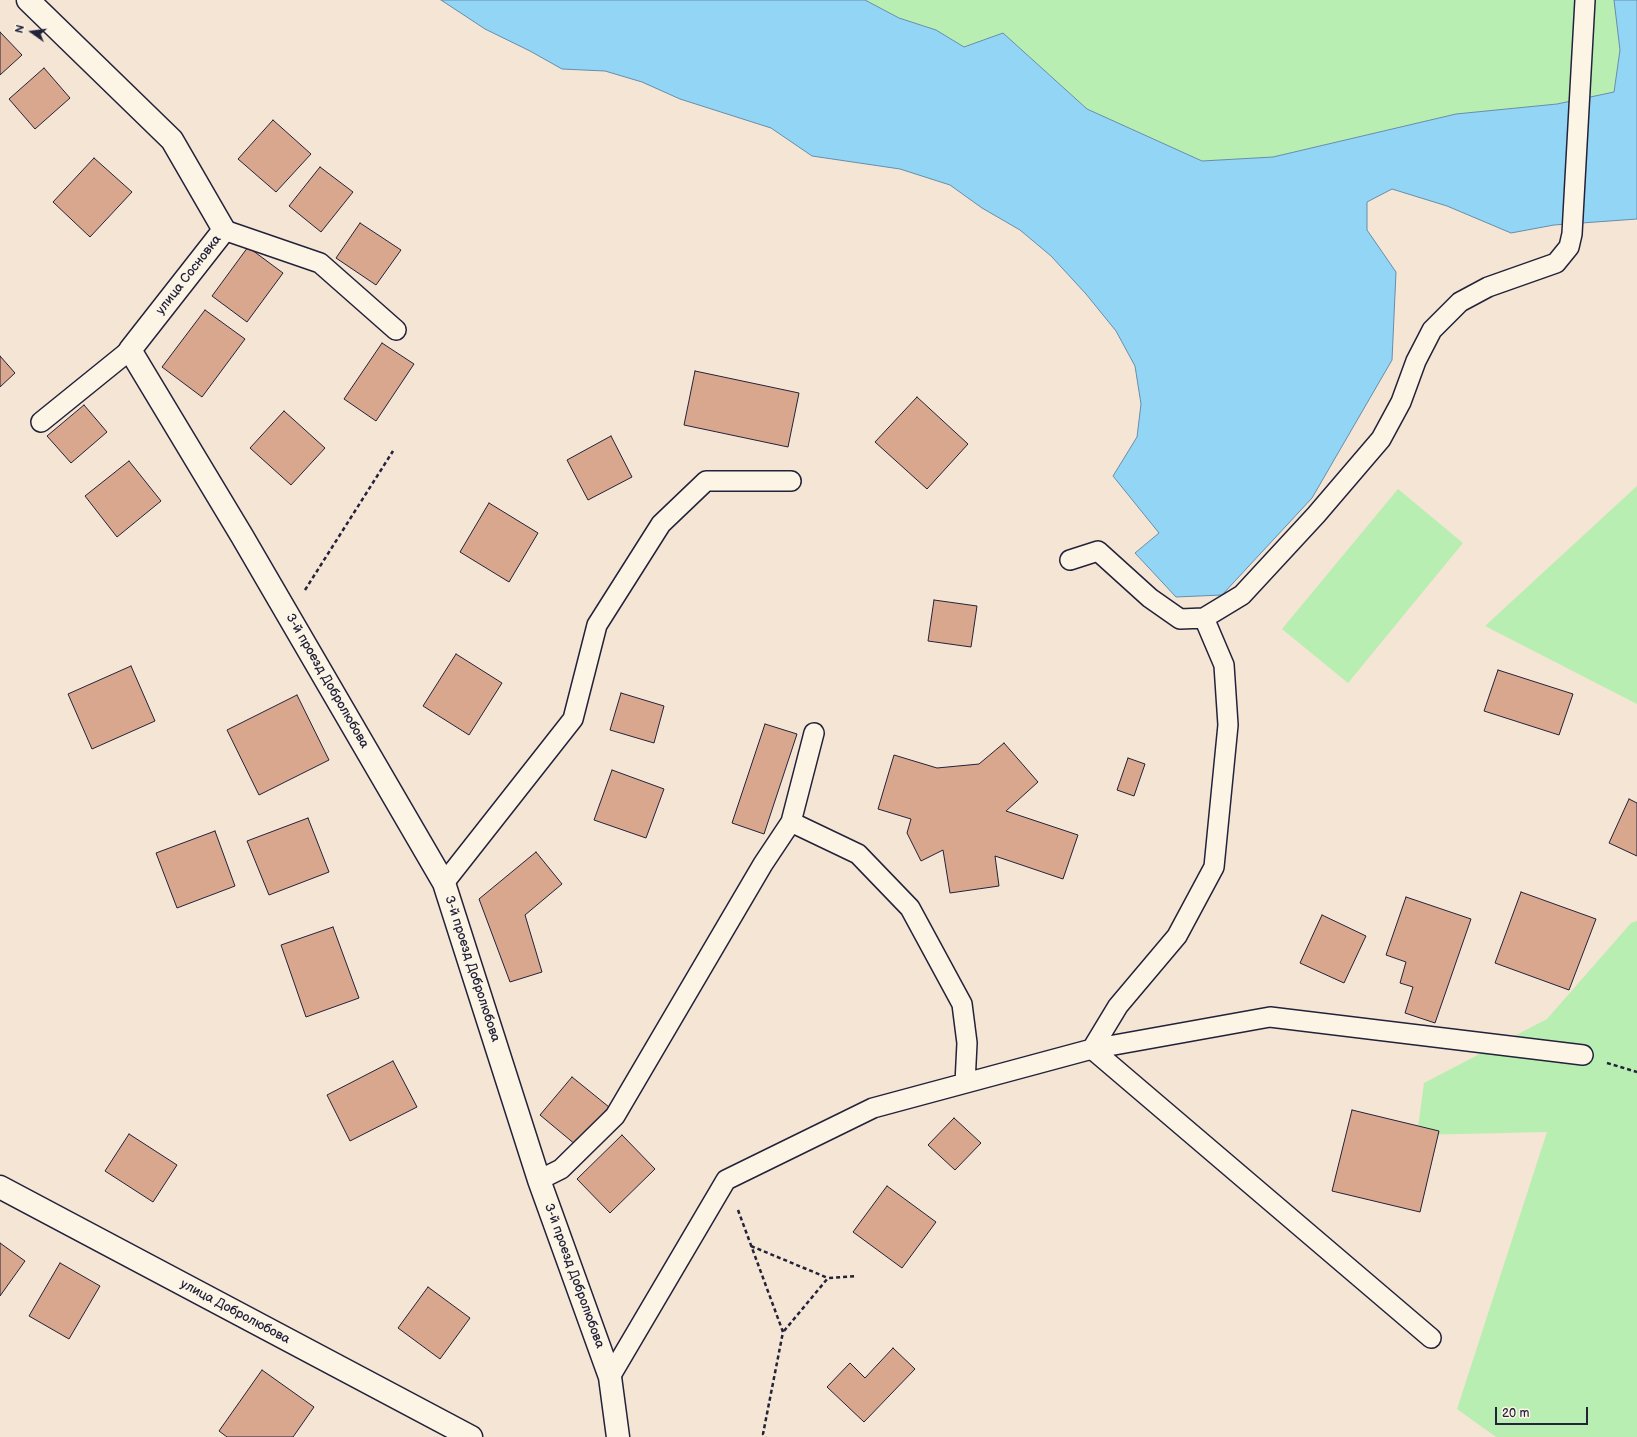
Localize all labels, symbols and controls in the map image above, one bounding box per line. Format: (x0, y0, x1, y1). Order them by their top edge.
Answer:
north arrow (12, 12, 52, 52)
text: N (13, 23, 27, 35)
street label: улица Сосновка (153, 232, 225, 318)
street label: 3-й проезд Добролюбова (282, 611, 372, 751)
street label: 3-й проезд Добролюбова (441, 894, 503, 1044)
street label: 3-й проезд Добролюбова (541, 1202, 607, 1350)
street label: улица Добролюбова (177, 1276, 293, 1348)
scale bar (1497, 1399, 1590, 1425)
text: 20 m (1502, 1406, 1529, 1421)

